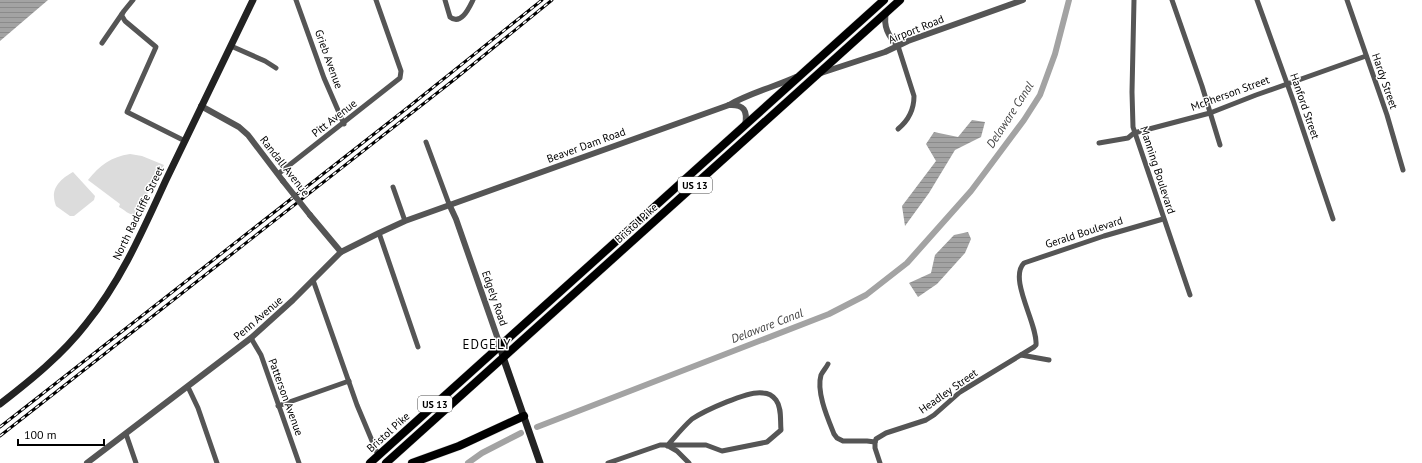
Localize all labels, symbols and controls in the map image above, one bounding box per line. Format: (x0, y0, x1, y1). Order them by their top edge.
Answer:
street label: Airport Road (886, 11, 946, 47)
street label: Grieb Avenue (312, 28, 346, 91)
street label: Hardy Street (1369, 51, 1401, 111)
street label: Hanford Street (1287, 71, 1323, 141)
street label: McPherson Street (1189, 72, 1272, 114)
water label: Delaware Canal (983, 78, 1037, 151)
street label: Pitt Avenue (309, 96, 360, 140)
street label: Beaver Dam Road (545, 124, 627, 166)
street label: Manning Boulevard (1137, 124, 1179, 216)
street label: Randall Avenue (257, 133, 313, 199)
street label: North Radcliffe Street (109, 164, 167, 262)
road number: US 13 (678, 177, 712, 193)
street label: Bristol Pike (612, 200, 661, 246)
street label: Gerald Boulevard (1043, 213, 1125, 251)
street label: Edgely Road (479, 269, 511, 328)
street label: Penn Avenue (231, 293, 286, 343)
water label: Delaware Canal (729, 305, 806, 346)
district label: EDGELY (462, 336, 512, 353)
street label: Patterson Avenue (266, 356, 307, 438)
street label: Headley Street (916, 365, 980, 416)
road number: US 13 (418, 396, 452, 412)
street label: Bristol Pike (364, 409, 413, 455)
scale bar (18, 421, 104, 447)
text: 100 m (24, 427, 57, 442)

